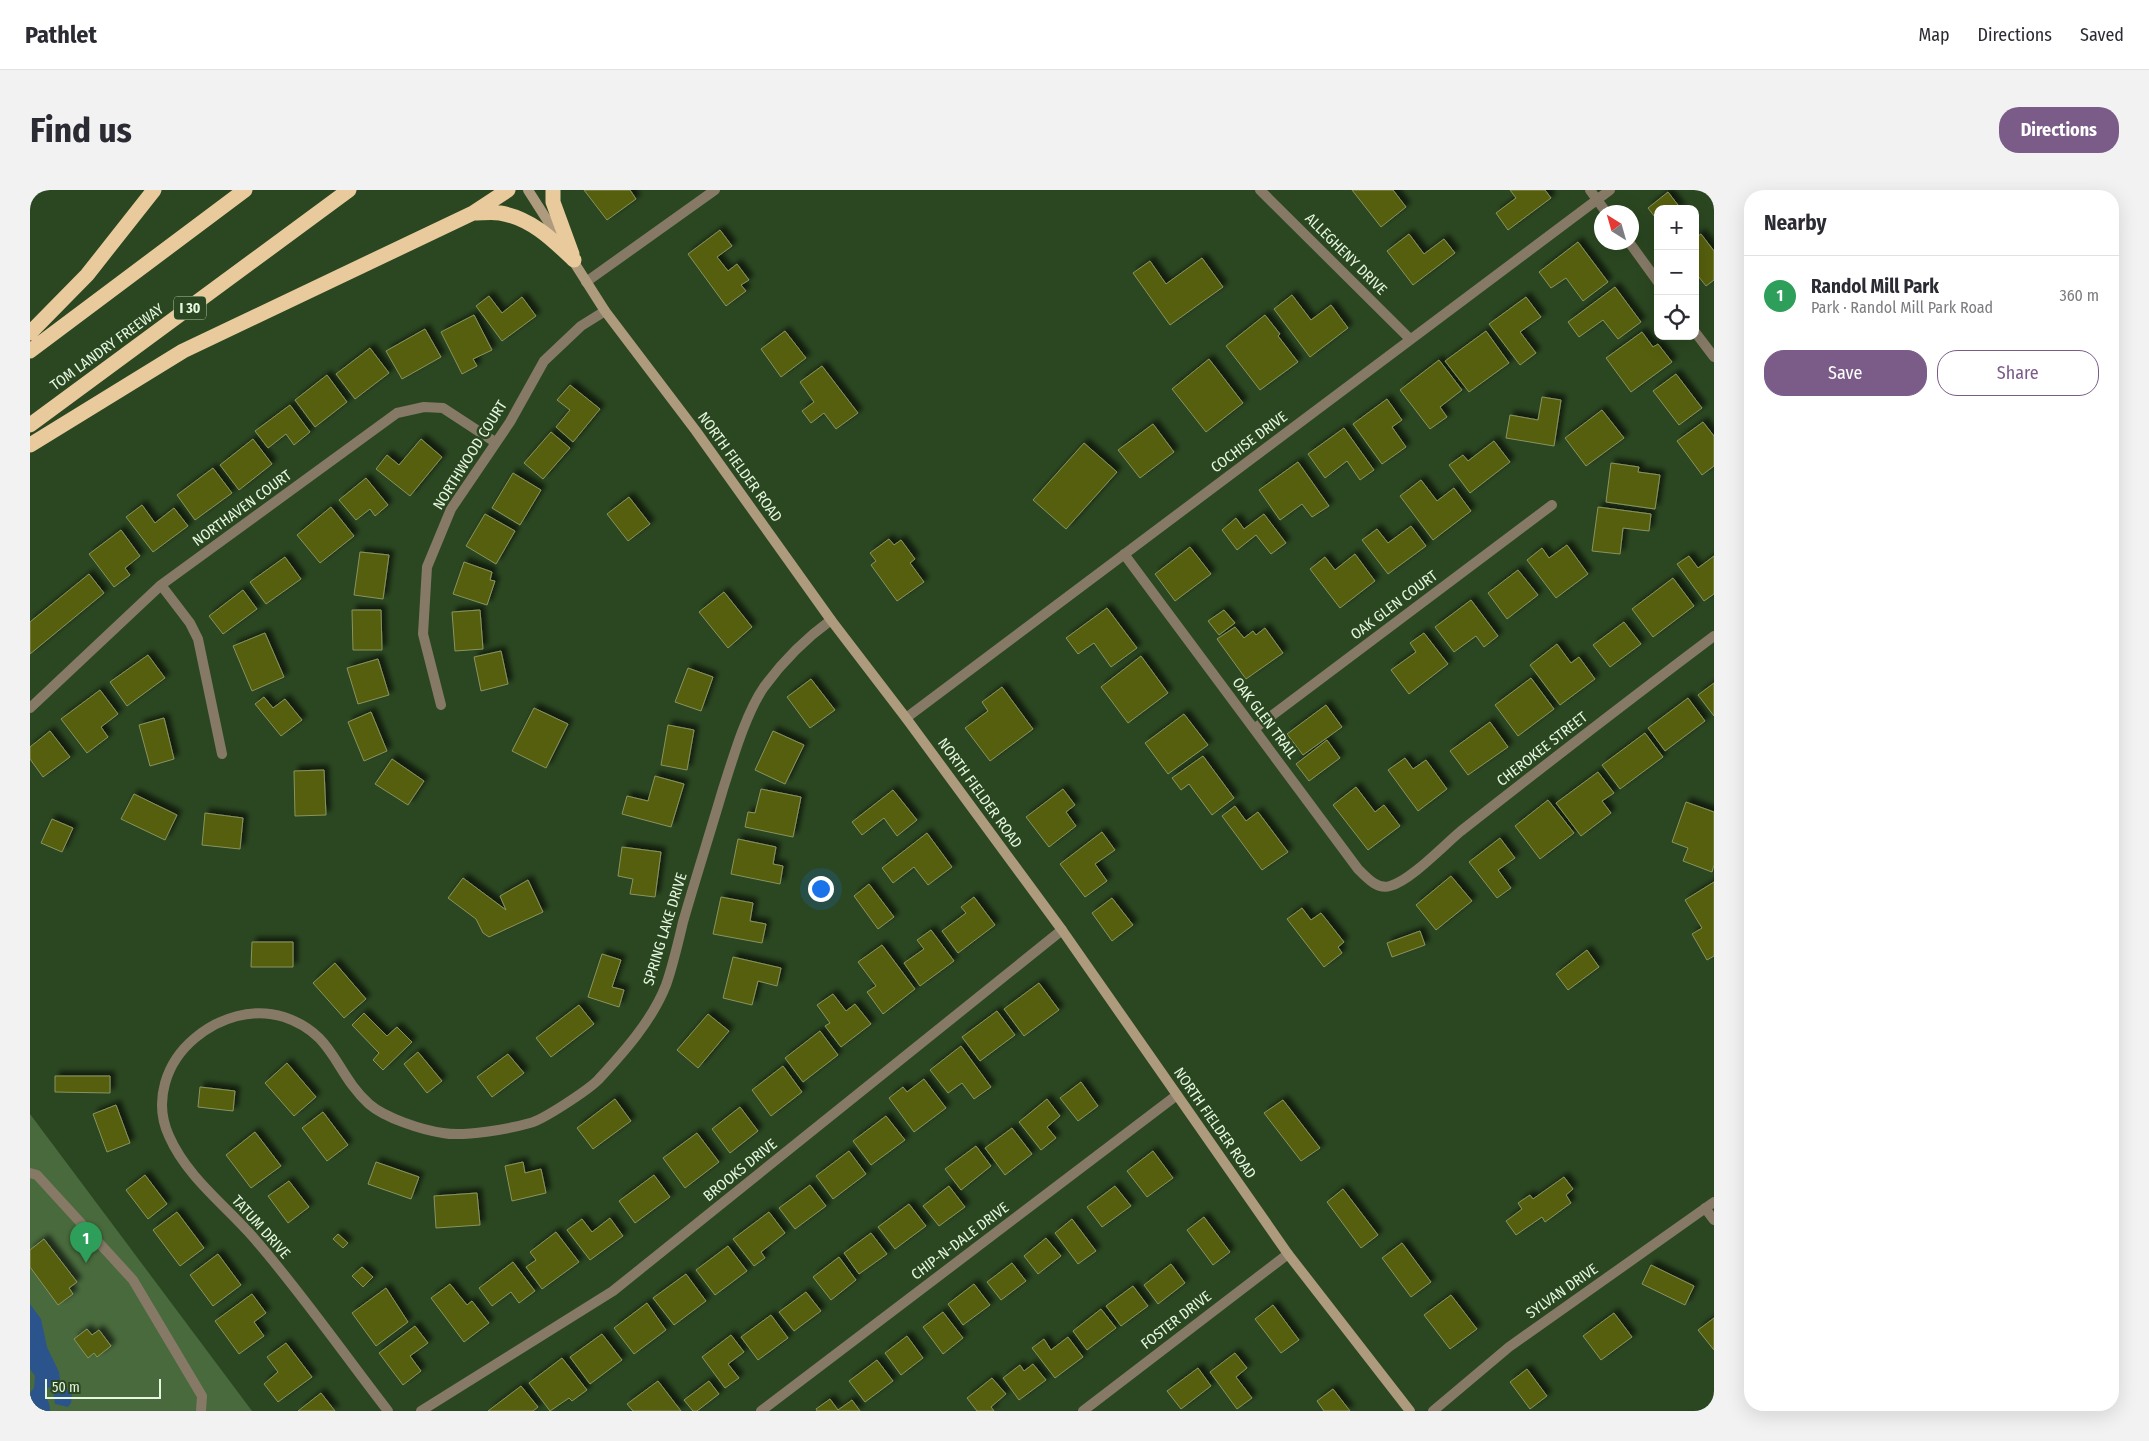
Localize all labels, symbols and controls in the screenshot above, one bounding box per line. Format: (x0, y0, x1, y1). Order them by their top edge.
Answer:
text: Pathlet (25, 21, 97, 49)
text: Map (1918, 24, 1950, 46)
text: Directions (1978, 24, 2052, 46)
text: Saved (2080, 24, 2124, 46)
button: Directions (1999, 107, 2119, 153)
text: Find us (30, 109, 132, 151)
north arrow (1594, 205, 1639, 250)
map controls (1654, 205, 1699, 340)
button: + (1654, 205, 1699, 250)
street label: ALLEGHENY DRIVE (1301, 209, 1391, 299)
text: Nearby (1764, 210, 1826, 236)
button: − (1654, 250, 1699, 295)
text: Randol Mill Park (1811, 275, 1939, 298)
text: 1 (1777, 286, 1783, 305)
text: 360 m (2059, 286, 2099, 305)
button: locate (1654, 295, 1699, 340)
road number: I 30 (174, 296, 206, 320)
text: Park · Randol Mill Park Road (1811, 298, 1993, 317)
street label: TOM LANDRY FREEWAY (47, 300, 168, 394)
button: Save (1764, 350, 1927, 396)
button: Share (1937, 350, 2099, 396)
street label: NORTHWOOD COURT (429, 397, 511, 513)
street label: COCHISE DRIVE (1207, 407, 1291, 477)
street label: NORTH FIELDER ROAD (694, 409, 786, 525)
street label: NORTHAVEN COURT (189, 466, 295, 550)
street label: OAK GLEN COURT (1347, 567, 1441, 643)
street label: OAK GLEN TRAIL (1229, 674, 1302, 762)
street label: CHEROKEE STREET (1493, 708, 1591, 790)
street label: NORTH FIELDER ROAD (934, 735, 1026, 851)
street label: SPRING LAKE DRIVE (639, 870, 691, 988)
your location (808, 876, 834, 902)
street label: NORTH FIELDER ROAD (1170, 1064, 1260, 1182)
street label: BROOKS DRIVE (700, 1135, 780, 1205)
street label: TATUM DRIVE (228, 1192, 294, 1262)
street label: CHIP-N-DALE DRIVE (908, 1198, 1012, 1284)
pin: 1 (70, 1222, 102, 1263)
street label: SYLVAN DRIVE (1523, 1260, 1601, 1322)
street label: FOSTER DRIVE (1137, 1287, 1215, 1353)
scale bar (45, 1376, 161, 1399)
text: 50 m (52, 1379, 80, 1396)

